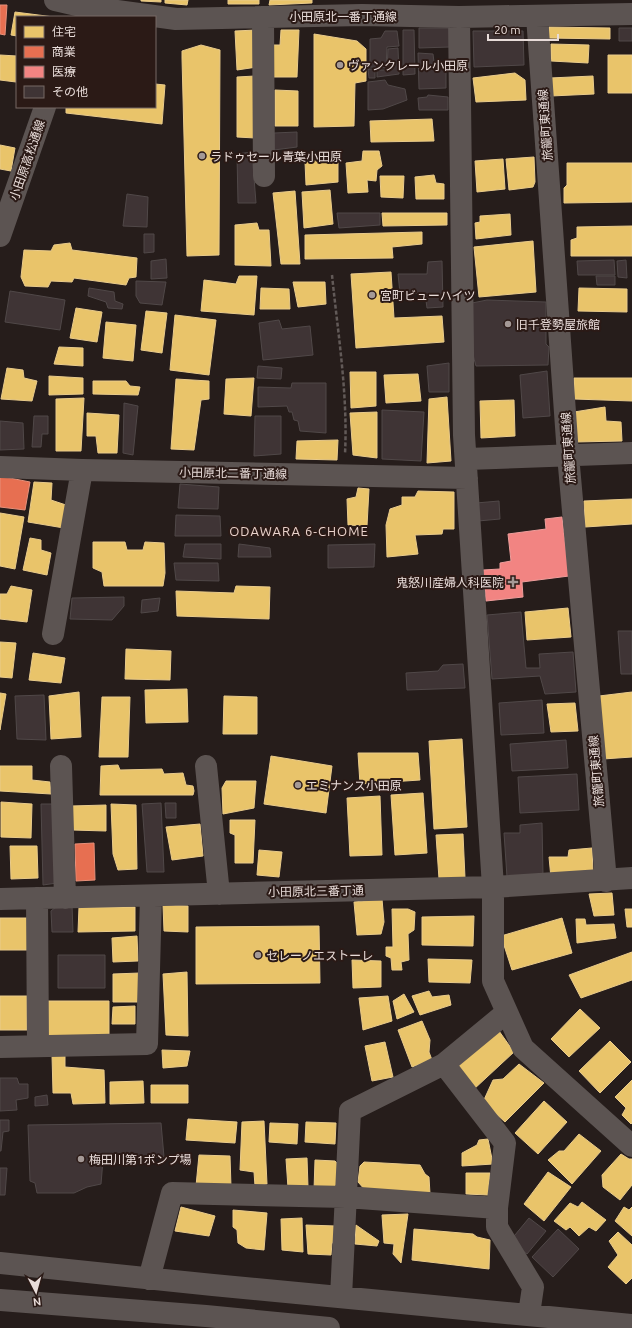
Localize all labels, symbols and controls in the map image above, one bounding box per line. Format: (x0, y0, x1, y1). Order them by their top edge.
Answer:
street label: 小田原北一番丁通線 (289, 10, 397, 23)
legend (16, 16, 156, 108)
scale bar (488, 16, 558, 42)
text: 20 m (494, 23, 521, 36)
text: 住宅 (52, 25, 76, 38)
text: 商業 (52, 45, 76, 58)
place label: ヴァンクレール小田原 (348, 59, 468, 72)
marker: ヴァンクレール小田原 (335, 60, 345, 70)
text: 医療 (52, 65, 76, 78)
text: その他 (52, 85, 88, 98)
street label: 旅籠町東通線 (536, 89, 554, 161)
street label: 小田原高松通線 (7, 118, 47, 202)
place label: ラドゥセール青葉小田原 (210, 150, 342, 163)
marker: ラドゥセール青葉小田原 (197, 151, 207, 161)
place label: 宮町ビューハイツ (380, 289, 476, 302)
marker: 宮町ビューハイツ (367, 290, 377, 300)
place label: 旧千登勢屋旅館 (516, 318, 600, 331)
marker: 旧千登勢屋旅館 (503, 319, 513, 329)
street label: 旅籠町東通線 (559, 412, 577, 484)
street label: 小田原北二番丁通線 (179, 466, 287, 480)
district label: ODAWARA 6-CHOME (229, 524, 369, 538)
place label: 鬼怒川産婦人科医院 (396, 576, 504, 589)
marker: 鬼怒川産婦人科医院 (507, 576, 519, 588)
street label: 旅籠町東通線 (586, 735, 606, 807)
place label: エミナンス小田原 (306, 779, 402, 792)
marker: エミナンス小田原 (293, 780, 303, 790)
street label: 小田原北三番丁通 (268, 884, 364, 898)
place label: セレーノエストーレ (266, 949, 373, 962)
marker: セレーノエストーレ (253, 950, 263, 960)
place label: 梅田川第1ポンプ場 (89, 1153, 191, 1166)
marker: 梅田川第1ポンプ場 (76, 1154, 86, 1164)
north arrow (16, 1272, 56, 1312)
text: N (32, 1296, 42, 1308)

